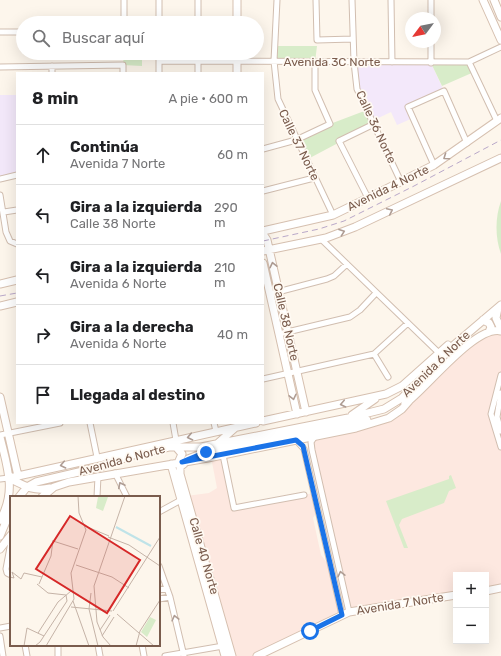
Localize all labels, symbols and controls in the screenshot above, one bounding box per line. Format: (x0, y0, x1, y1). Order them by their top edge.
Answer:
north arrow (405, 12, 441, 48)
search box (16, 16, 264, 60)
icon: search (30, 27, 52, 49)
text: Buscar aquí (62, 29, 144, 47)
street label: Avenida 3C Norte (283, 55, 381, 69)
text: 8 min (32, 88, 79, 108)
street label: Calle 36 Norte (353, 88, 399, 166)
text: A pie · 600 m (169, 91, 248, 106)
street label: Calle 37 Norte (276, 107, 322, 183)
text: Continúa (70, 138, 139, 156)
icon: ahead (32, 144, 54, 166)
text: 60 m (217, 147, 248, 162)
one-way arrow (444, 152, 451, 159)
text: Avenida 7 Norte (70, 156, 165, 171)
street label: Avenida 4 Norte (345, 162, 431, 214)
text: Gira a la izquierda (70, 198, 202, 216)
text: 290 m (214, 200, 238, 230)
icon: left (32, 204, 54, 226)
one-way arrow (386, 208, 393, 216)
text: Calle 38 Norte (70, 216, 156, 231)
one-way arrow (338, 229, 345, 237)
text: Gira a la izquierda (70, 258, 202, 276)
text: 210 m (214, 260, 236, 290)
one-way arrow (269, 262, 277, 268)
icon: left (32, 264, 54, 286)
text: Avenida 6 Norte (70, 276, 167, 291)
street label: Calle 38 Norte (270, 282, 302, 362)
text: Gira a la derecha (70, 318, 194, 336)
icon: right (32, 324, 54, 346)
text: 40 m (217, 327, 248, 342)
street label: Avenida 6 Norte (399, 328, 473, 400)
text: Avenida 6 Norte (70, 336, 167, 351)
icon: arrive (32, 384, 54, 406)
text: Llegada al destino (70, 386, 205, 404)
one-way arrow (288, 394, 296, 400)
one-way arrow (340, 400, 346, 408)
one-way arrow (187, 432, 193, 440)
street label: Avenida 6 Norte (77, 442, 167, 478)
route end (197, 443, 215, 461)
one-way arrow (60, 460, 66, 468)
one-way arrow (118, 482, 126, 489)
inset map (10, 496, 160, 646)
street label: Calle 40 Norte (186, 516, 222, 596)
one-way arrow (337, 571, 345, 577)
map controls (453, 572, 489, 644)
button: + (453, 572, 489, 608)
street label: Avenida 7 Norte (355, 590, 445, 618)
button: − (453, 608, 489, 644)
one-way arrow (171, 615, 180, 622)
route start (301, 622, 319, 640)

